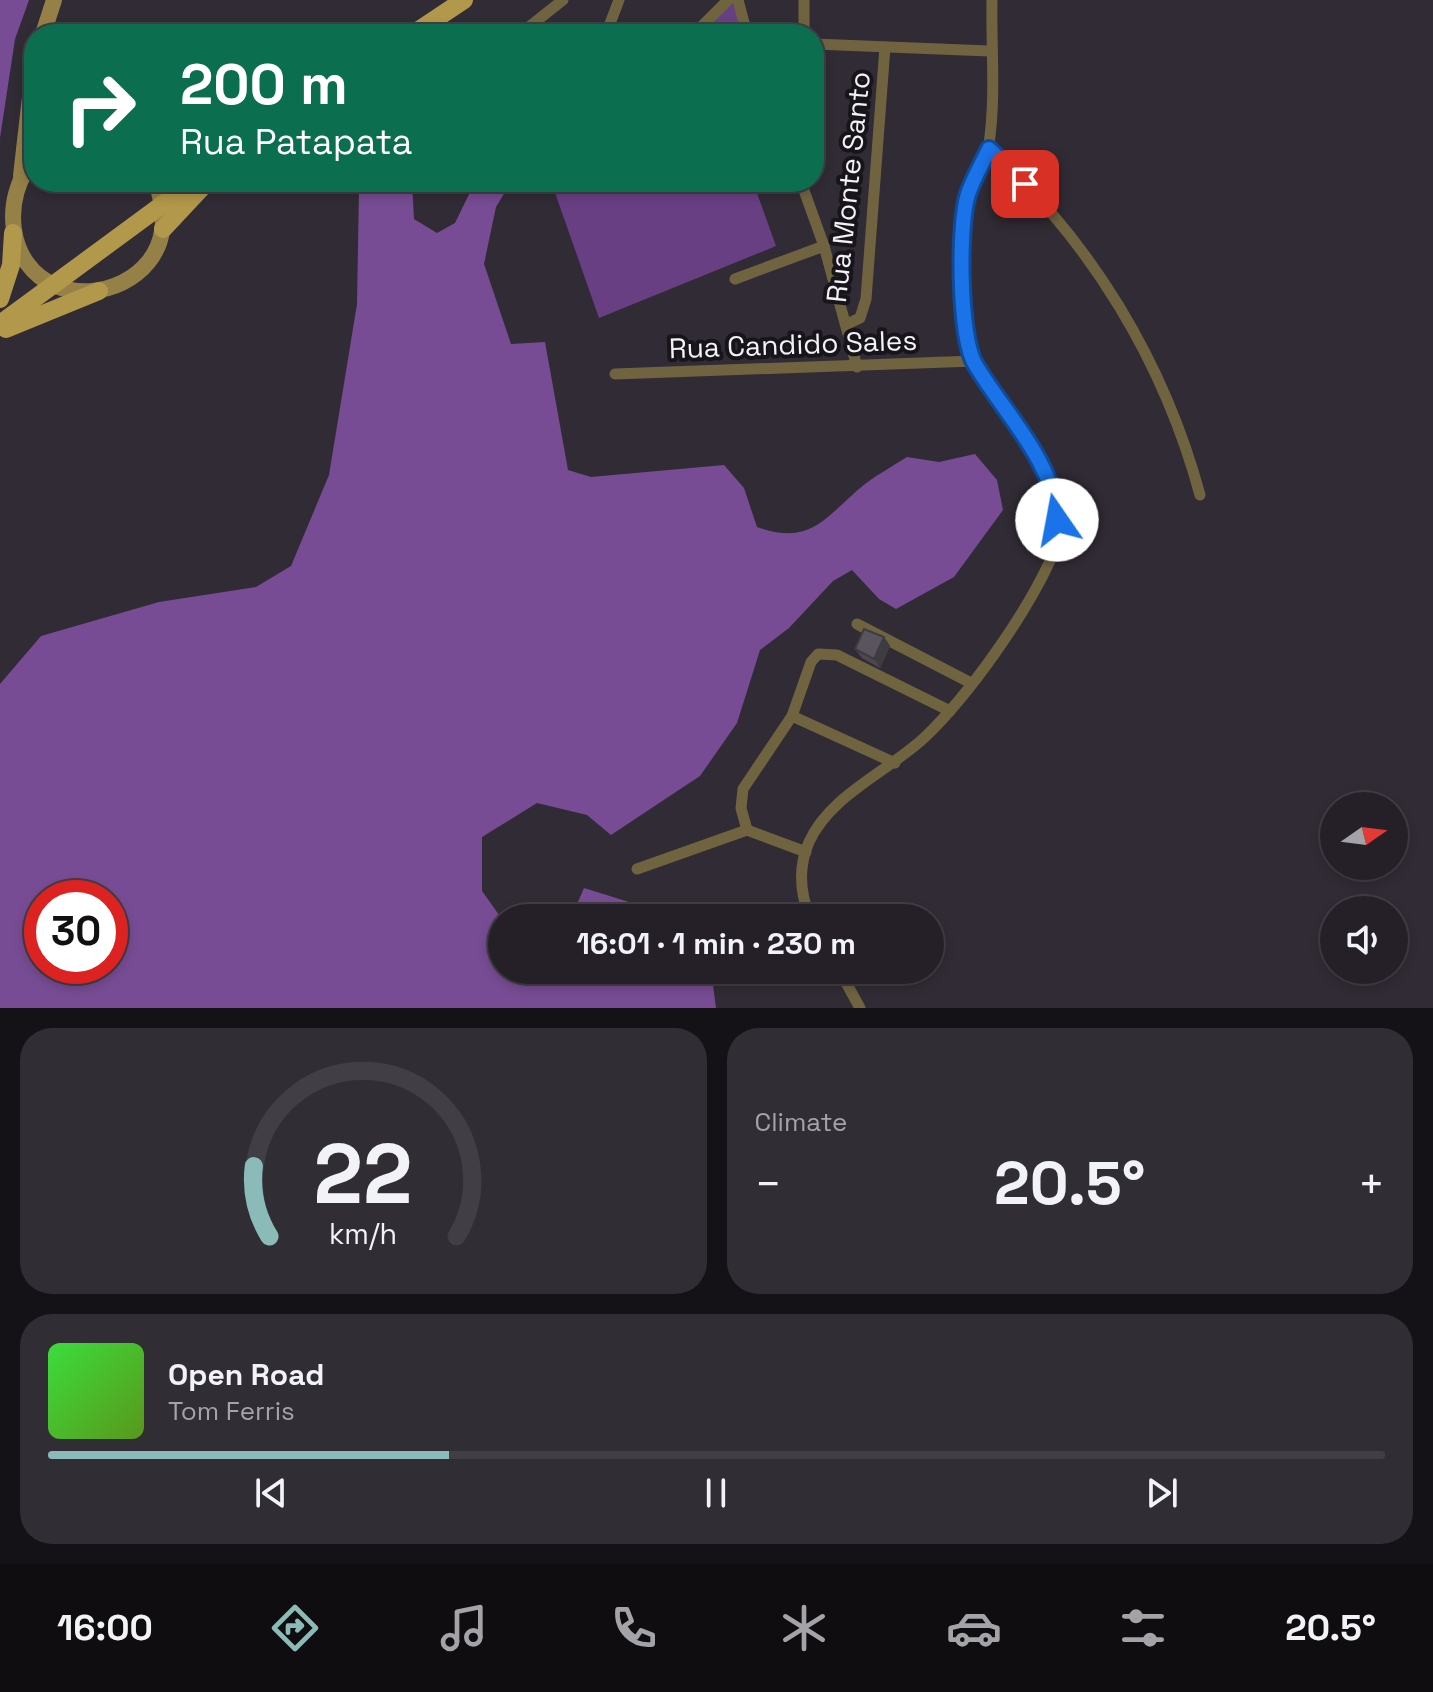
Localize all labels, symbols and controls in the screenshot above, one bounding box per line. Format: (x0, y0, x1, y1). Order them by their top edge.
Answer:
text: 200 m (180, 49, 348, 120)
icon: right (48, 56, 152, 160)
street label: Rua Monte Santo (818, 70, 878, 304)
text: Rua Patapata (180, 119, 413, 165)
pin (991, 150, 1059, 218)
icon: arrive (1003, 162, 1047, 206)
street label: Rua Candido Sales (668, 322, 918, 366)
position arrow (1015, 478, 1099, 562)
north arrow (1320, 792, 1408, 880)
map controls (1320, 792, 1408, 984)
speed limit sign: 30 (24, 880, 128, 984)
button: sound (1320, 896, 1408, 984)
text: 16:01 · 1 min · 230 m (576, 924, 856, 963)
text: Climate (755, 1105, 847, 1139)
text: 22 (314, 1121, 413, 1227)
text: 20.5° (994, 1145, 1145, 1222)
text: − (755, 1156, 782, 1212)
text: + (1358, 1156, 1385, 1212)
text: km/h (329, 1216, 397, 1252)
text: Open Road (168, 1355, 324, 1394)
text: Tom Ferris (168, 1394, 295, 1428)
icon: previous (249, 1471, 293, 1515)
icon: pause (694, 1471, 738, 1515)
icon: next (1140, 1471, 1184, 1515)
icon: directions (267, 1600, 323, 1656)
icon: music (436, 1600, 492, 1656)
icon: phone (606, 1600, 662, 1656)
icon: climate (776, 1600, 832, 1656)
icon: car (946, 1600, 1002, 1656)
icon: filters (1115, 1600, 1171, 1656)
text: 16:00 (57, 1605, 153, 1651)
text: 20.5° (1285, 1605, 1376, 1651)

